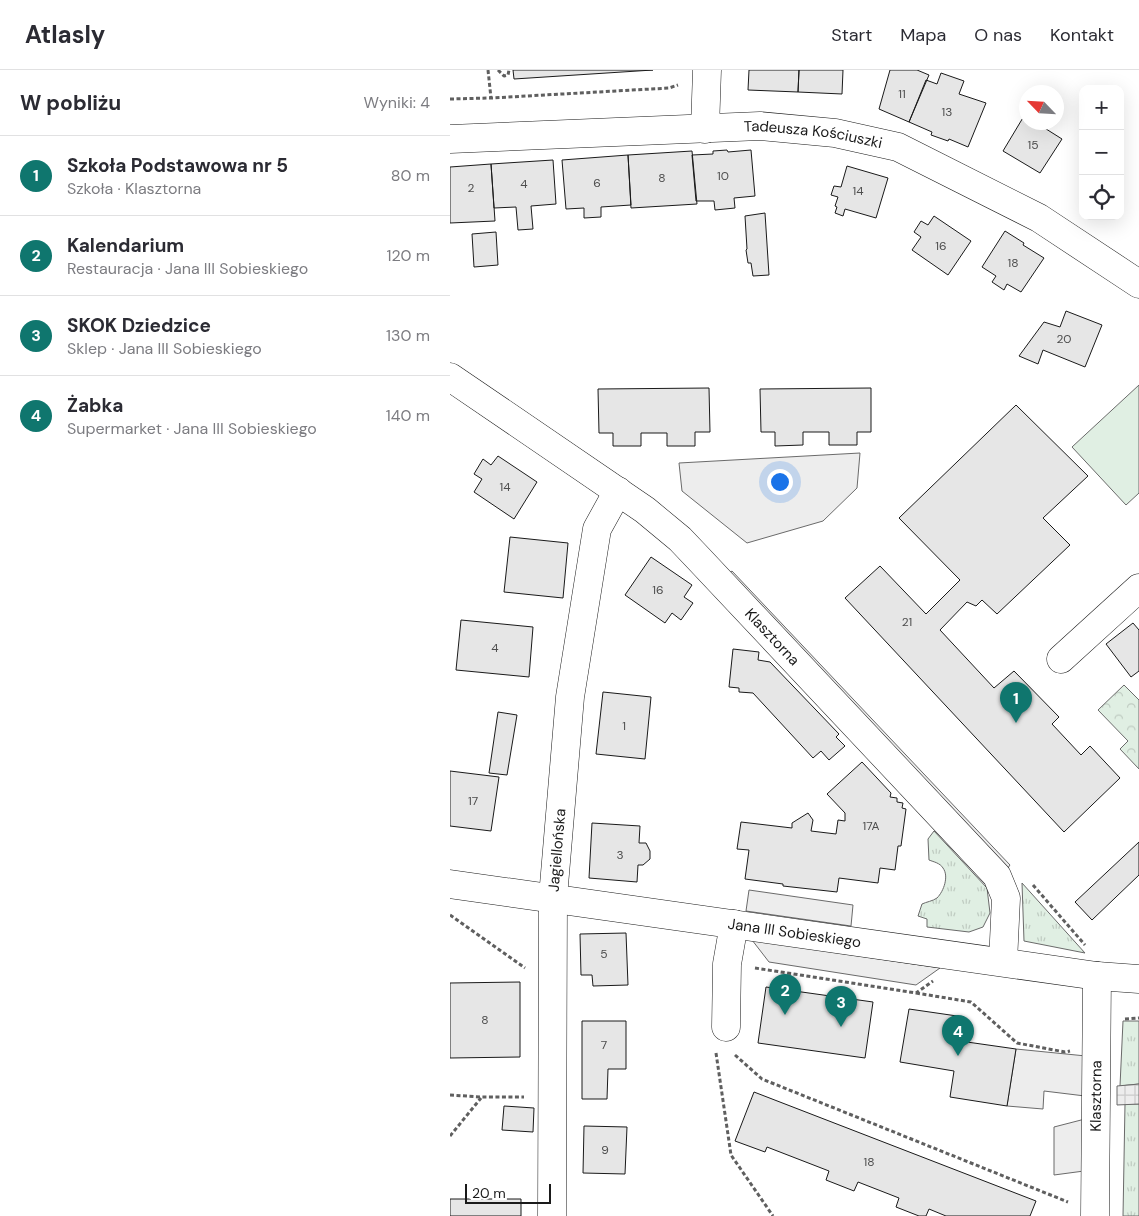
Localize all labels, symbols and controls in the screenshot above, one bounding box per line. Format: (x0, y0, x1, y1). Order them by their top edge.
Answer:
text: Atlasly (25, 19, 105, 50)
text: Start (831, 23, 872, 47)
text: Mapa (900, 23, 946, 47)
text: O nas (974, 23, 1022, 47)
text: Kontakt (1050, 23, 1114, 47)
north arrow (1019, 85, 1064, 130)
map controls (1079, 85, 1124, 220)
button: + (1079, 85, 1124, 130)
house number: 11 (898, 86, 906, 102)
text: W pobliżu (20, 89, 121, 117)
text: Wyniki: 4 (363, 92, 430, 113)
house number: 13 (942, 104, 952, 120)
street label: Tadeusza Kościuszki (743, 116, 884, 153)
button: − (1079, 130, 1124, 175)
house number: 15 (1027, 137, 1039, 153)
text: Szkoła Podstawowa nr 5 (67, 153, 288, 178)
text: 1 (33, 165, 39, 186)
text: 80 m (391, 165, 430, 186)
house number: 10 (717, 168, 729, 184)
house number: 8 (658, 170, 666, 186)
house number: 6 (593, 175, 601, 191)
button: locate (1079, 175, 1124, 220)
house number: 4 (520, 176, 528, 192)
text: Szkoła · Klasztorna (67, 178, 201, 199)
house number: 2 (468, 180, 475, 196)
house number: 14 (852, 183, 864, 199)
text: Kalendarium (67, 233, 184, 258)
house number: 16 (935, 238, 947, 254)
text: 2 (31, 245, 41, 266)
text: 120 m (386, 245, 430, 266)
house number: 18 (1007, 255, 1019, 271)
text: Restauracja · Jana III Sobieskiego (67, 258, 308, 279)
text: SKOK Dziedzice (67, 313, 211, 338)
text: 3 (31, 325, 41, 346)
text: 130 m (386, 325, 430, 346)
house number: 20 (1056, 331, 1072, 347)
text: Sklep · Jana III Sobieskiego (67, 338, 262, 359)
text: Żabka (67, 393, 123, 418)
text: 4 (31, 405, 41, 426)
text: 140 m (386, 405, 430, 426)
text: Supermarket · Jana III Sobieskiego (67, 418, 317, 439)
your location (767, 469, 793, 495)
house number: 14 (499, 479, 511, 495)
house number: 16 (652, 582, 664, 598)
street label: Klasztorna (740, 604, 804, 670)
house number: 21 (902, 614, 912, 630)
house number: 4 (491, 640, 499, 656)
pin: 1 (1000, 682, 1032, 723)
house number: 1 (622, 718, 626, 734)
house number: 17 (468, 793, 478, 809)
street label: Jagiellońska (543, 808, 570, 893)
house number: 17A (862, 818, 880, 834)
house number: 3 (616, 847, 624, 863)
street label: Jana III Sobieskiego (727, 914, 863, 952)
house number: 5 (600, 946, 608, 962)
pin: 2 (769, 974, 801, 1015)
pin: 3 (825, 986, 857, 1027)
house number: 8 (481, 1012, 489, 1028)
pin: 4 (942, 1015, 974, 1056)
house number: 7 (601, 1037, 607, 1053)
street label: Klasztorna (1086, 1060, 1106, 1132)
house number: 9 (601, 1142, 609, 1158)
house number: 18 (863, 1154, 875, 1170)
scale bar (465, 1181, 551, 1204)
text: 20 m (472, 1184, 506, 1202)

